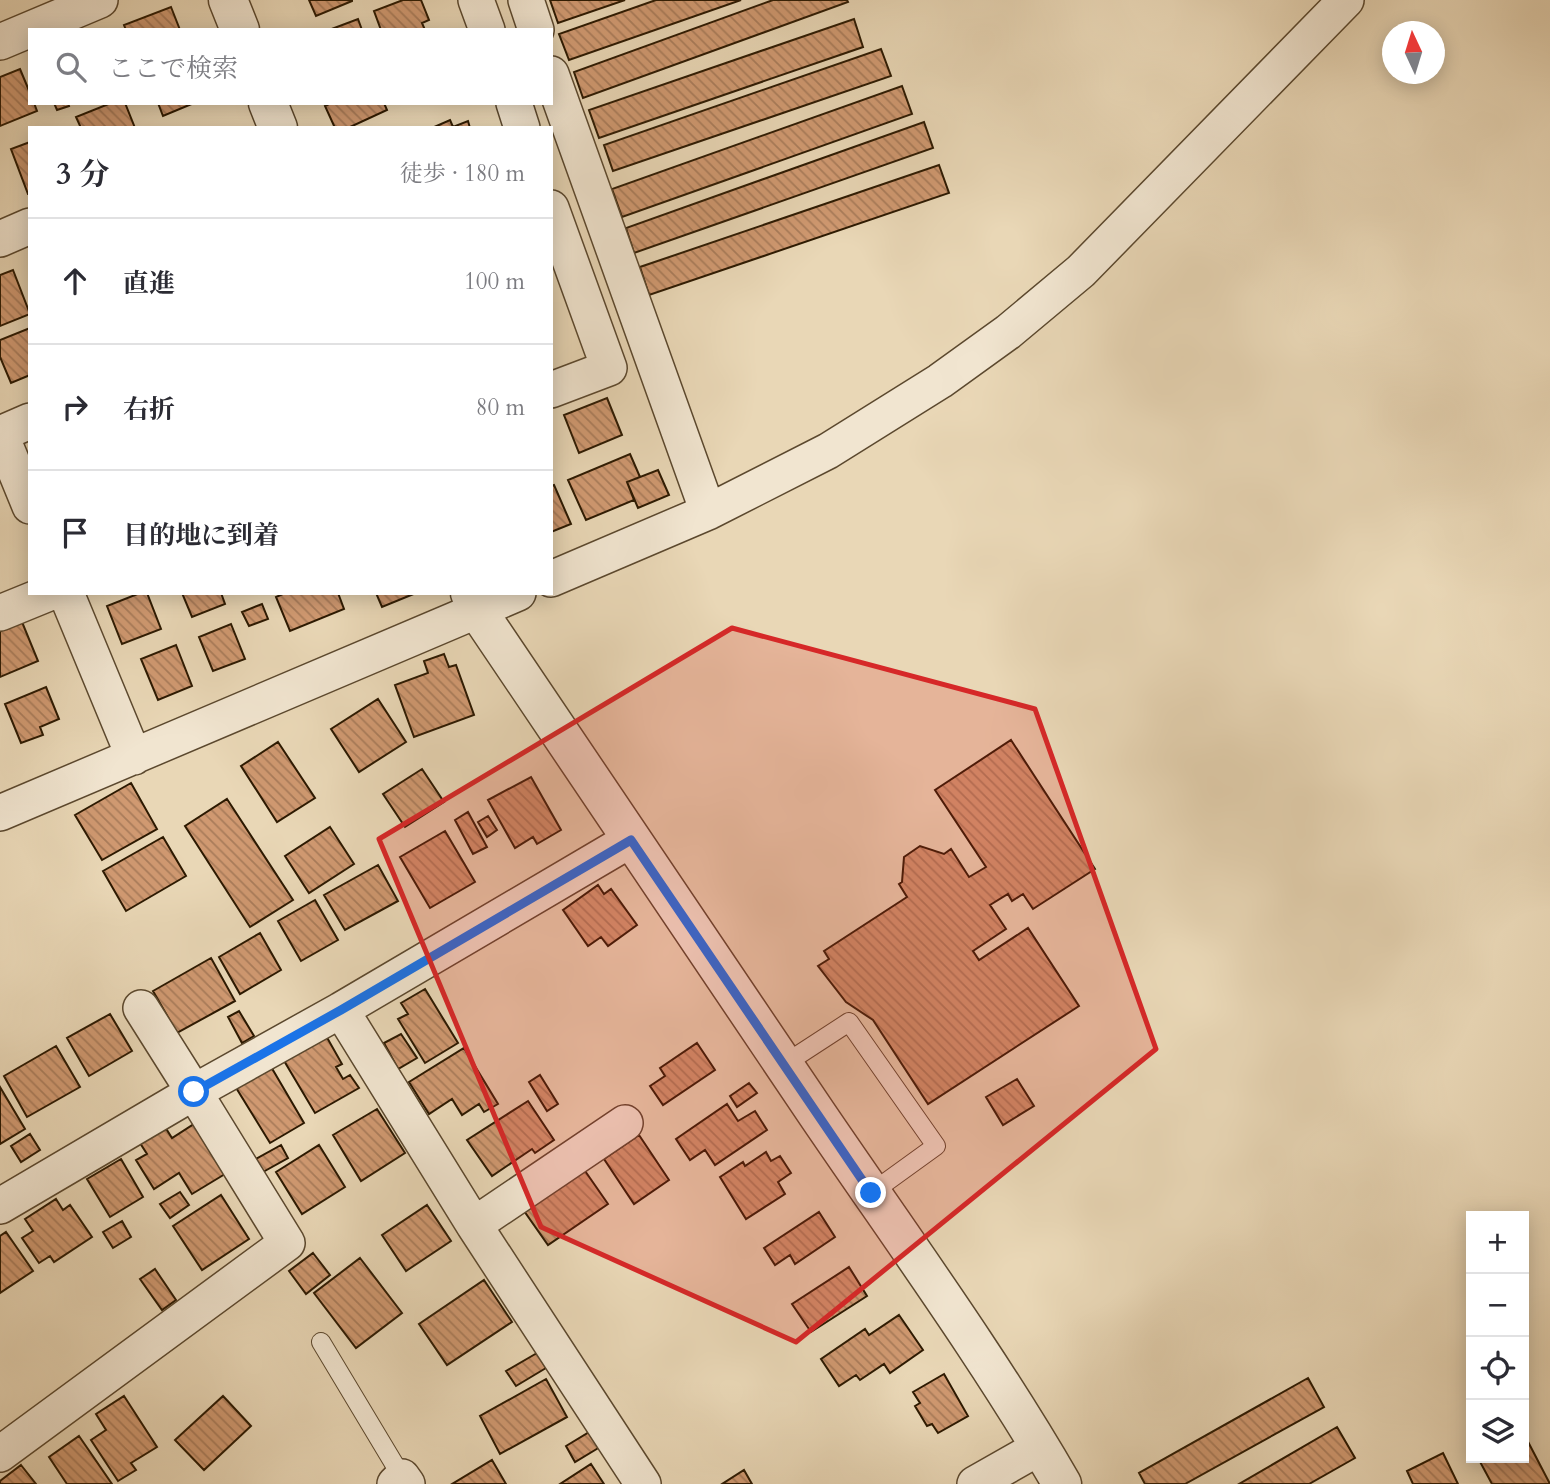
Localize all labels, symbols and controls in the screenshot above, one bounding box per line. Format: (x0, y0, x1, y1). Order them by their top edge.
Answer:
north arrow (1382, 21, 1445, 84)
search box (28, 28, 553, 105)
icon: search (52, 48, 90, 86)
text: ここで検索 (108, 51, 238, 86)
text: 3 分 (56, 154, 109, 195)
text: 徒歩 · 180 m (400, 158, 525, 189)
icon: ahead (56, 262, 94, 300)
text: 直進 (123, 266, 175, 301)
text: 100 m (464, 266, 525, 297)
icon: right (56, 388, 94, 426)
text: 右折 (123, 392, 175, 427)
text: 80 m (476, 392, 525, 423)
icon: arrive (56, 514, 94, 552)
text: 目的地に到着 (123, 518, 279, 553)
route start (178, 1076, 209, 1107)
route end (855, 1177, 886, 1208)
map controls (1466, 1211, 1529, 1463)
button: + (1466, 1211, 1529, 1274)
button: − (1466, 1274, 1529, 1337)
button: locate (1466, 1337, 1529, 1400)
button: layers (1466, 1400, 1529, 1463)

